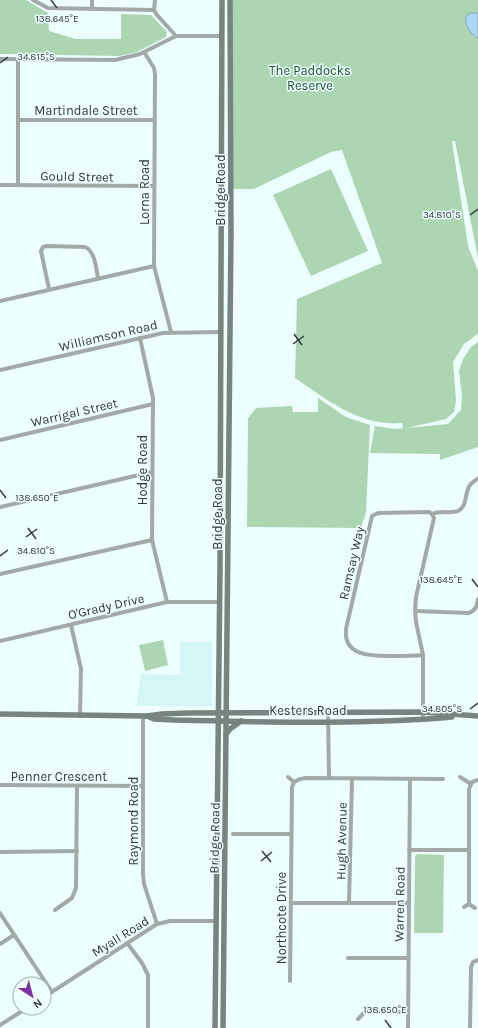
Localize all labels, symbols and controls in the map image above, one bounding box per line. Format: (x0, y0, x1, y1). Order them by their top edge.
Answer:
text: 138.645°E (35, 13, 79, 25)
text: 34.815°S (17, 51, 55, 63)
park label: The Paddocks Reserve (269, 63, 351, 93)
street label: Martindale Street (34, 103, 138, 118)
street label: Bridge Road (213, 154, 228, 226)
street label: Lorna Road (137, 159, 152, 225)
street label: Gould Street (40, 168, 114, 185)
text: 34.810°S (423, 209, 461, 221)
street label: Williamson Road (57, 317, 159, 354)
street label: Warrigal Street (29, 395, 119, 430)
street label: Hodge Road (135, 435, 150, 505)
street label: Bridge Road (210, 478, 225, 550)
text: 138.650°E (15, 492, 59, 504)
street label: Ramsay Way (336, 525, 367, 601)
text: 34.810°S (17, 545, 55, 557)
text: 138.645°E (419, 574, 463, 586)
street label: O'Grady Drive (67, 590, 146, 623)
street label: Kesters Road (269, 703, 347, 718)
text: 34.805°S (422, 703, 462, 715)
street label: Penner Crescent (11, 769, 107, 784)
street label: Raymond Road (126, 777, 141, 866)
street label: Bridge Road (206, 802, 223, 874)
street label: Hugh Avenue (333, 802, 350, 880)
street label: Warren Road (391, 866, 408, 942)
street label: Northcote Drive (274, 872, 289, 964)
street label: Myall Road (89, 913, 152, 960)
north arrow (12, 976, 52, 1016)
text: N (31, 996, 45, 1011)
text: 138.650°E (363, 1004, 407, 1016)

